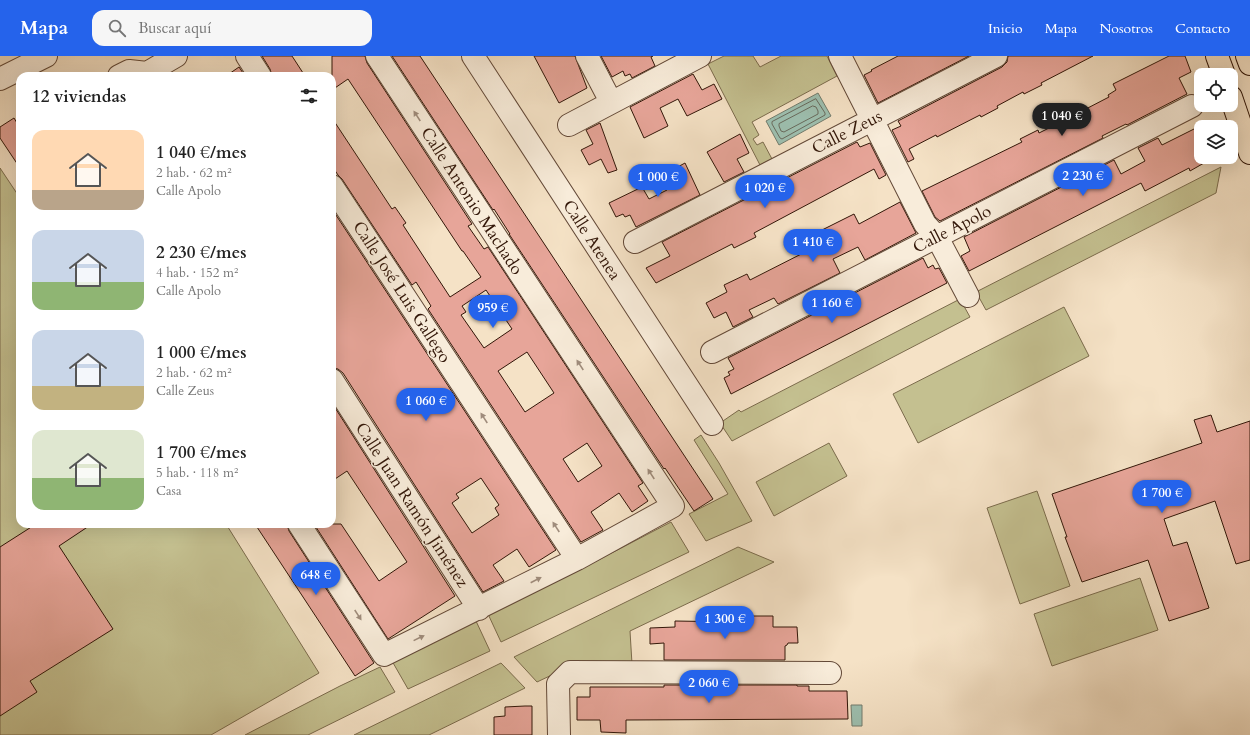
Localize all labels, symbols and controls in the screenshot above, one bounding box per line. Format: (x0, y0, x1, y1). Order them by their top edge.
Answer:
search box (92, 10, 372, 46)
text: Mapa (20, 15, 68, 41)
icon: search (106, 17, 128, 39)
text: Buscar aquí (138, 18, 211, 38)
text: Inicio (988, 19, 1023, 38)
text: Mapa (1045, 19, 1077, 38)
text: Nosotros (1099, 19, 1153, 38)
text: Contacto (1175, 19, 1230, 38)
map controls (1194, 68, 1238, 164)
button: locate (1194, 68, 1238, 112)
text: 12 viviendas (32, 85, 126, 108)
icon: filters (298, 85, 320, 107)
pin: 1 040 € (1025, 103, 1099, 137)
street label: Calle Zeus (808, 104, 886, 160)
text: 1 040 € (1041, 107, 1083, 125)
one-way arrow (413, 110, 420, 122)
button: layers (1194, 120, 1238, 164)
street label: Calle Antonio Machado (416, 123, 528, 279)
text: 1 040 €/mes (156, 141, 246, 164)
icon: home (64, 146, 112, 194)
pin: 2 230 € (1046, 163, 1120, 197)
text: 2 hab. · 62 m² (156, 164, 232, 182)
pin: 1 000 € (621, 164, 695, 198)
text: 2 230 € (1062, 167, 1104, 185)
text: 1 000 € (637, 168, 679, 186)
pin: 1 020 € (728, 175, 802, 209)
text: 1 020 € (744, 179, 786, 197)
text: Calle Apolo (156, 182, 221, 200)
street label: Calle Atenea (558, 195, 627, 285)
street label: Calle Apolo (909, 199, 995, 259)
street label: Calle José Luis Gallego (347, 217, 457, 367)
pin: 1 410 € (776, 229, 850, 263)
text: 1 410 € (792, 233, 834, 251)
text: 2 230 €/mes (156, 241, 246, 264)
icon: home (64, 246, 112, 294)
text: 4 hab. · 152 m² (156, 264, 238, 282)
text: Calle Apolo (156, 282, 221, 300)
pin: 1 160 € (795, 290, 869, 324)
text: 1 160 € (811, 294, 853, 312)
pin: 959 € (465, 295, 521, 329)
text: 959 € (477, 299, 509, 317)
text: 1 000 €/mes (156, 341, 246, 364)
icon: home (64, 346, 112, 394)
one-way arrow (576, 360, 584, 370)
text: 2 hab. · 62 m² (156, 364, 232, 382)
text: Calle Zeus (156, 382, 214, 400)
pin: 1 060 € (389, 388, 463, 422)
text: 1 060 € (405, 392, 447, 410)
one-way arrow (480, 413, 488, 423)
street label: Calle Juan Ramón Jiménez (350, 418, 474, 592)
text: 1 700 €/mes (156, 441, 246, 464)
icon: home (64, 446, 112, 494)
text: 5 hab. · 118 m² (156, 464, 238, 482)
one-way arrow (647, 469, 655, 479)
pin: 1 700 € (1125, 480, 1199, 514)
text: Casa (156, 482, 182, 500)
text: 1 700 € (1141, 484, 1183, 502)
one-way arrow (552, 521, 559, 533)
pin: 648 € (288, 562, 344, 596)
text: 648 € (300, 566, 332, 584)
one-way arrow (530, 577, 541, 583)
pin: 1 300 € (688, 606, 762, 640)
one-way arrow (354, 610, 362, 620)
text: 1 300 € (704, 610, 746, 628)
one-way arrow (413, 635, 425, 641)
pin: 2 060 € (672, 670, 746, 704)
text: 2 060 € (688, 674, 730, 692)

